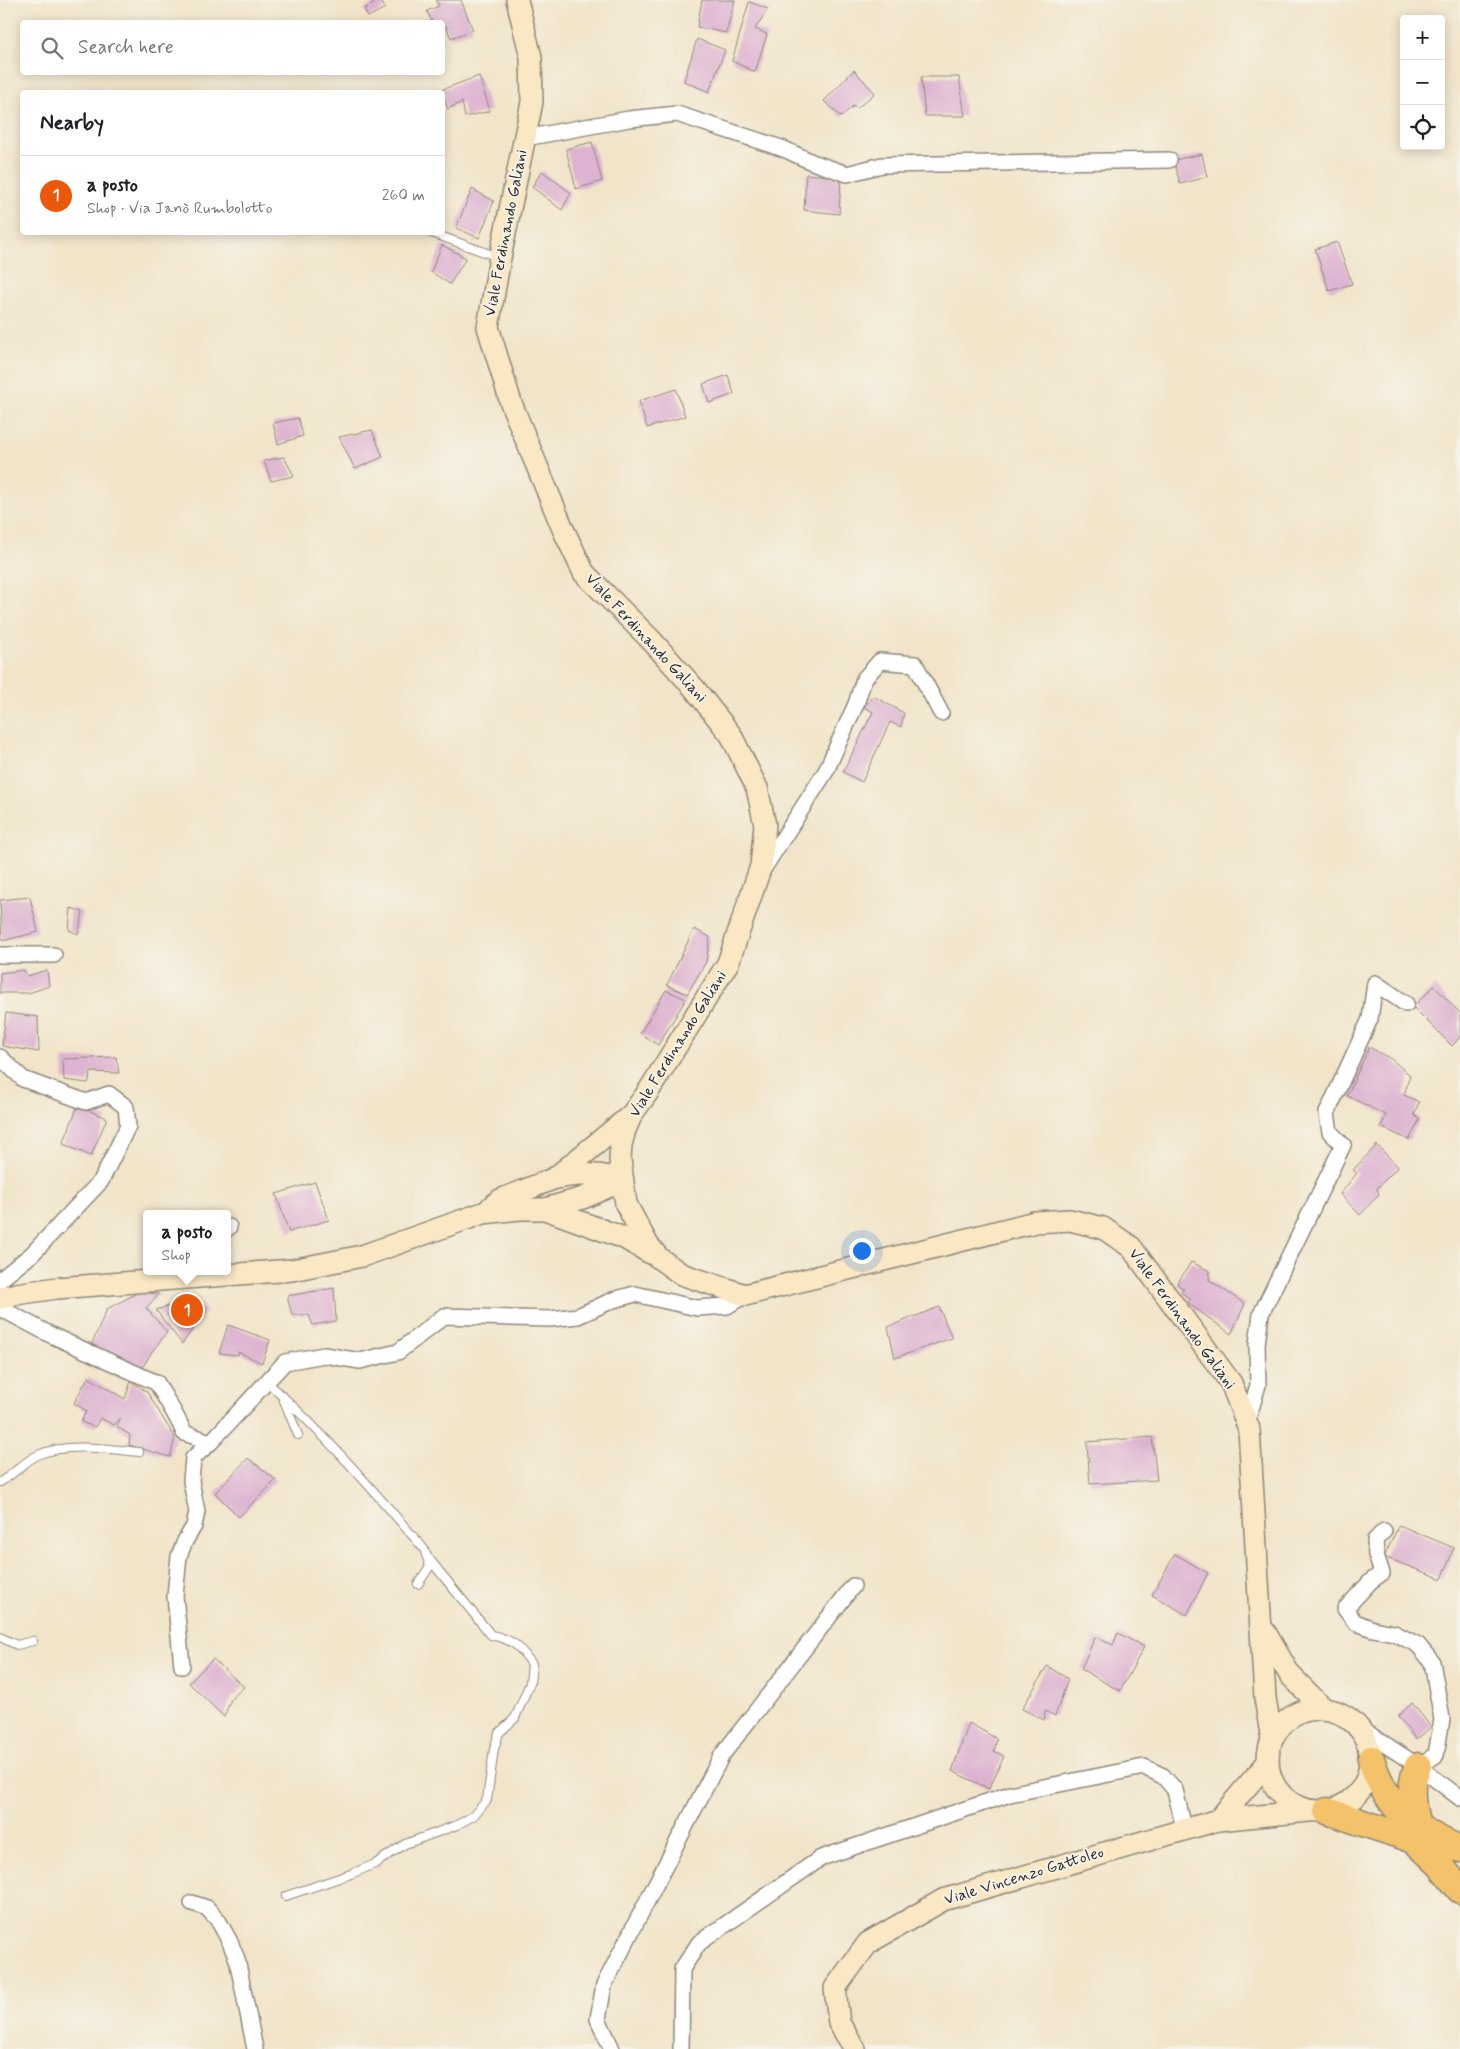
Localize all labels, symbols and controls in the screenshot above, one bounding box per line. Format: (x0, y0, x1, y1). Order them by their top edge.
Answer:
map controls (1400, 15, 1445, 150)
button: + (1400, 15, 1445, 60)
search box (20, 20, 445, 75)
icon: search (38, 34, 66, 62)
text: Search here (78, 35, 174, 60)
button: − (1400, 60, 1445, 105)
button: locate (1400, 105, 1445, 150)
text: Nearby (40, 109, 104, 137)
street label: Viale Ferdinando Galiani (480, 148, 532, 318)
text: a posto (87, 173, 138, 198)
text: 1 (52, 185, 60, 206)
text: 260 m (382, 185, 425, 206)
text: Shop · Via Janò Rumbolotto (87, 198, 273, 219)
street label: Viale Ferdinando Galiani (581, 569, 711, 707)
street label: Viale Ferdinando Galiani (624, 967, 732, 1121)
popup (143, 1210, 231, 1275)
text: a posto (162, 1220, 212, 1245)
your location (849, 1238, 875, 1264)
street label: Viale Ferdinando Galiani (1124, 1244, 1240, 1394)
text: Shop (162, 1245, 191, 1266)
pin: 1 (171, 1291, 203, 1329)
street label: Viale Vincenzo Gattoleo (942, 1842, 1106, 1910)

